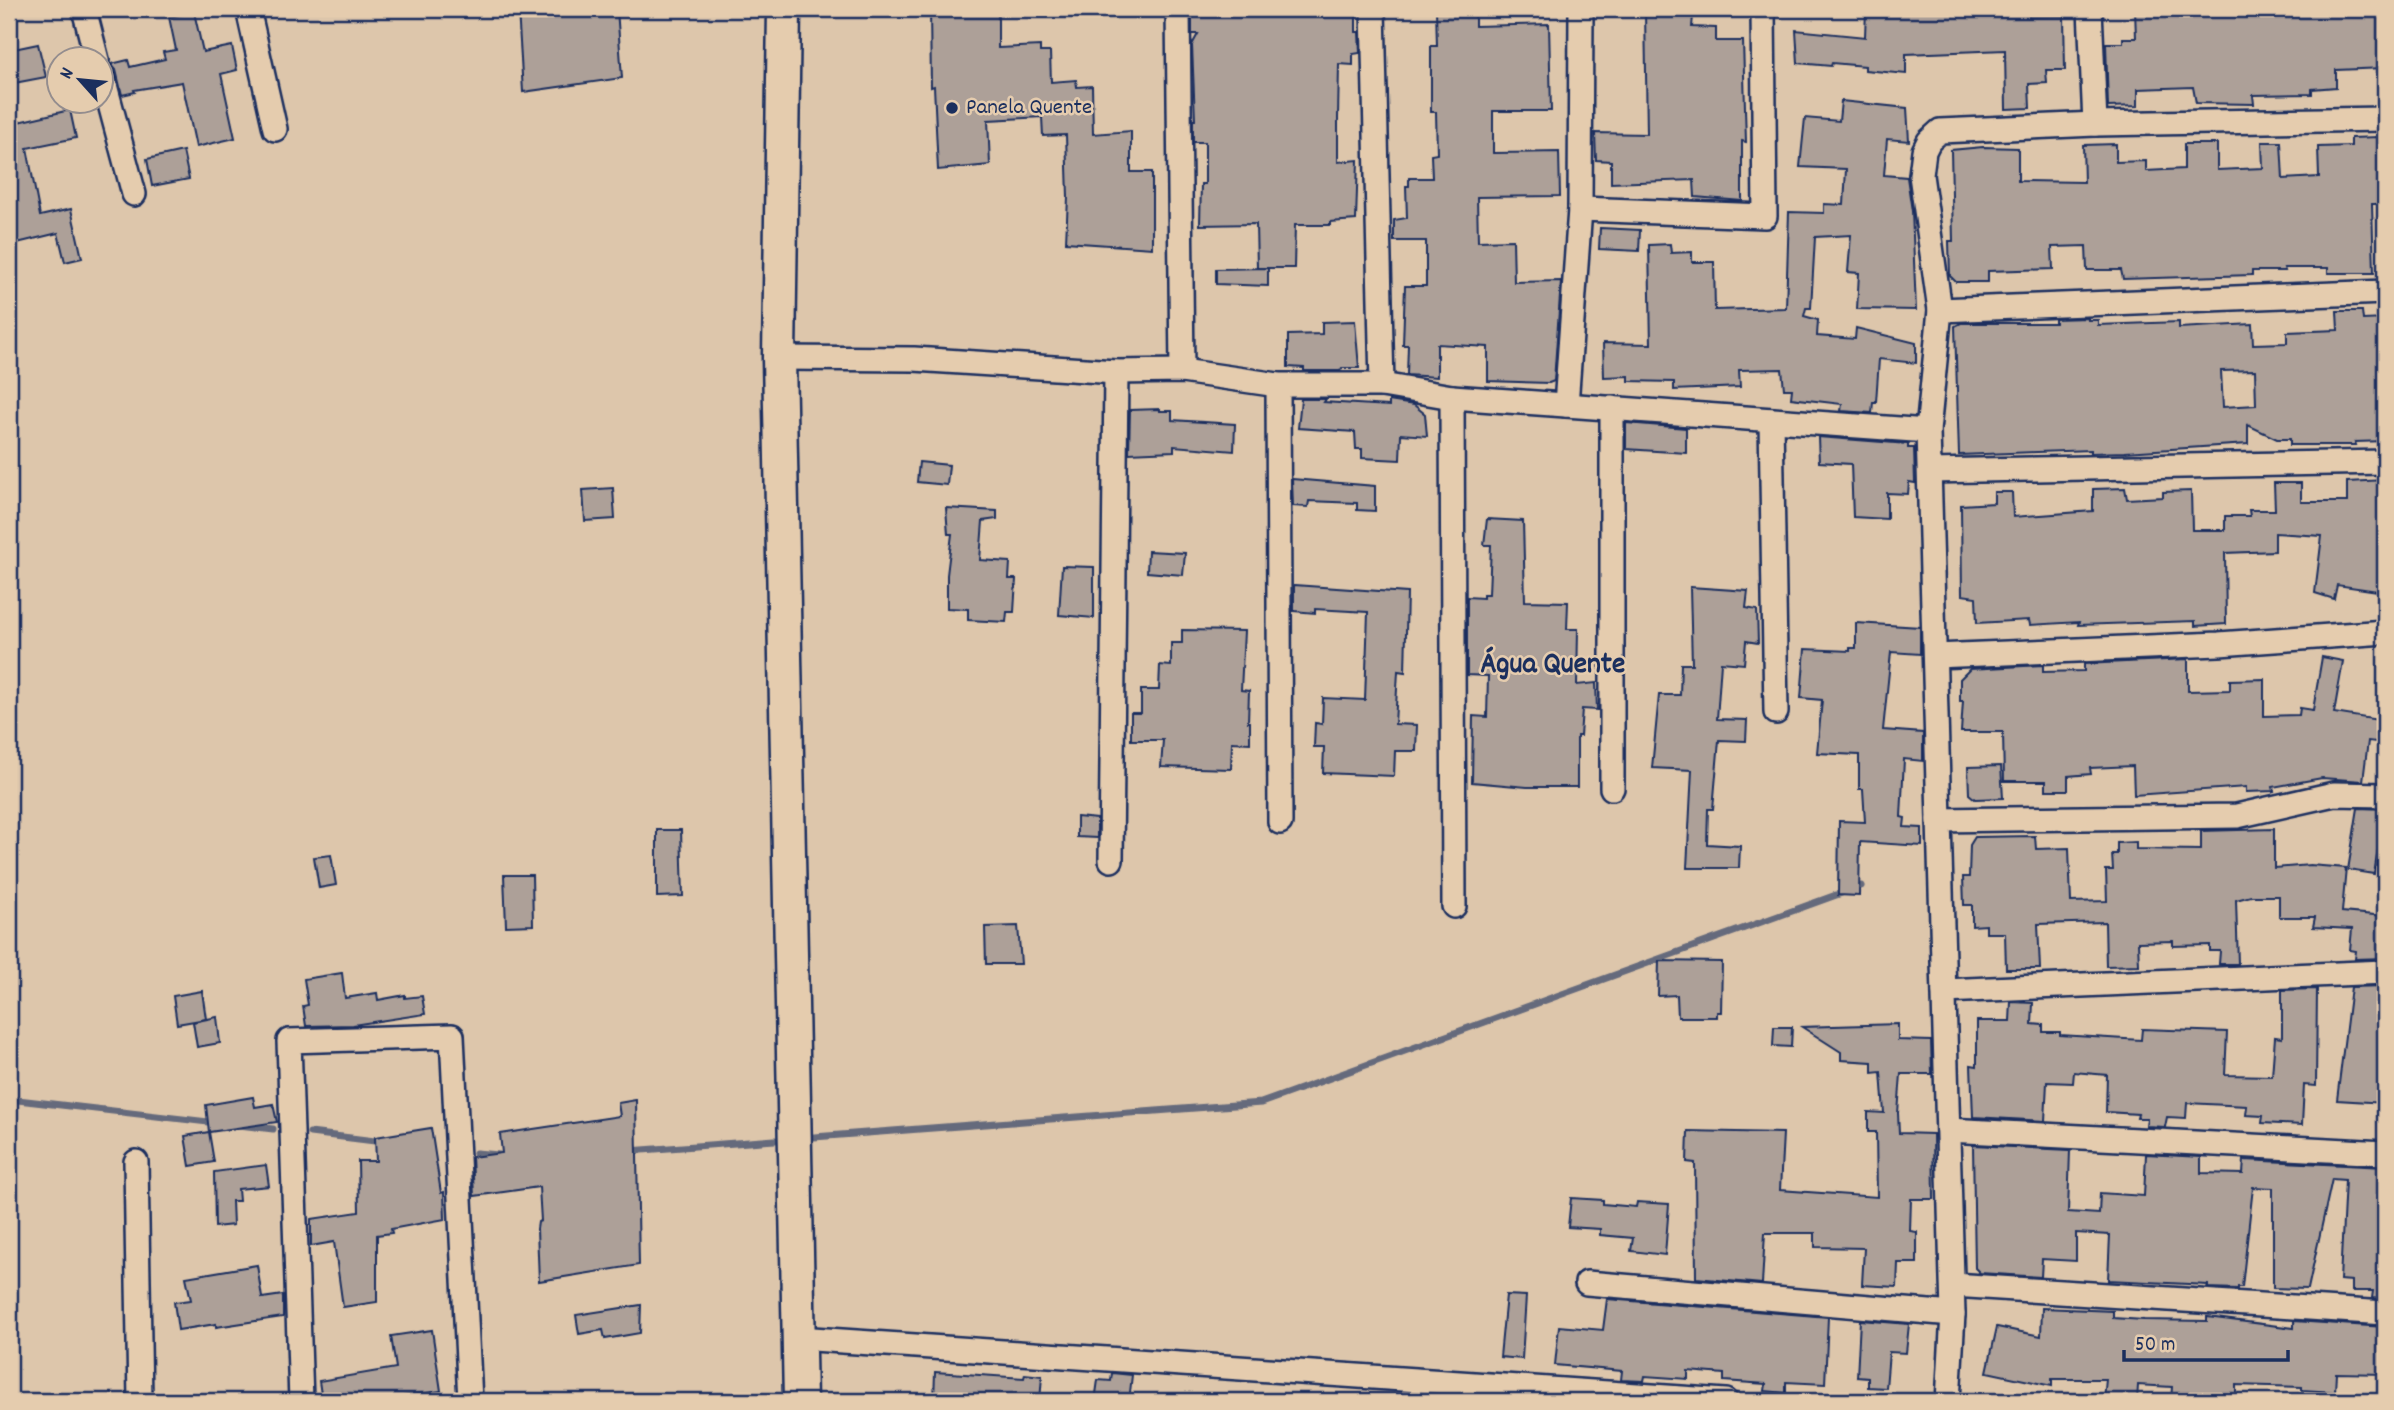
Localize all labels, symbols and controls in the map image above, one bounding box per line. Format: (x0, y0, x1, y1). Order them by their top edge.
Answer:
north arrow (46, 46, 116, 116)
text: N (54, 64, 82, 84)
place label: Panela Quente (966, 92, 1092, 125)
marker: Panela Quente (944, 100, 960, 116)
district label: Água Quente (1481, 645, 1625, 688)
scale bar (2124, 1319, 2289, 1363)
text: 50 m (2135, 1331, 2175, 1361)

